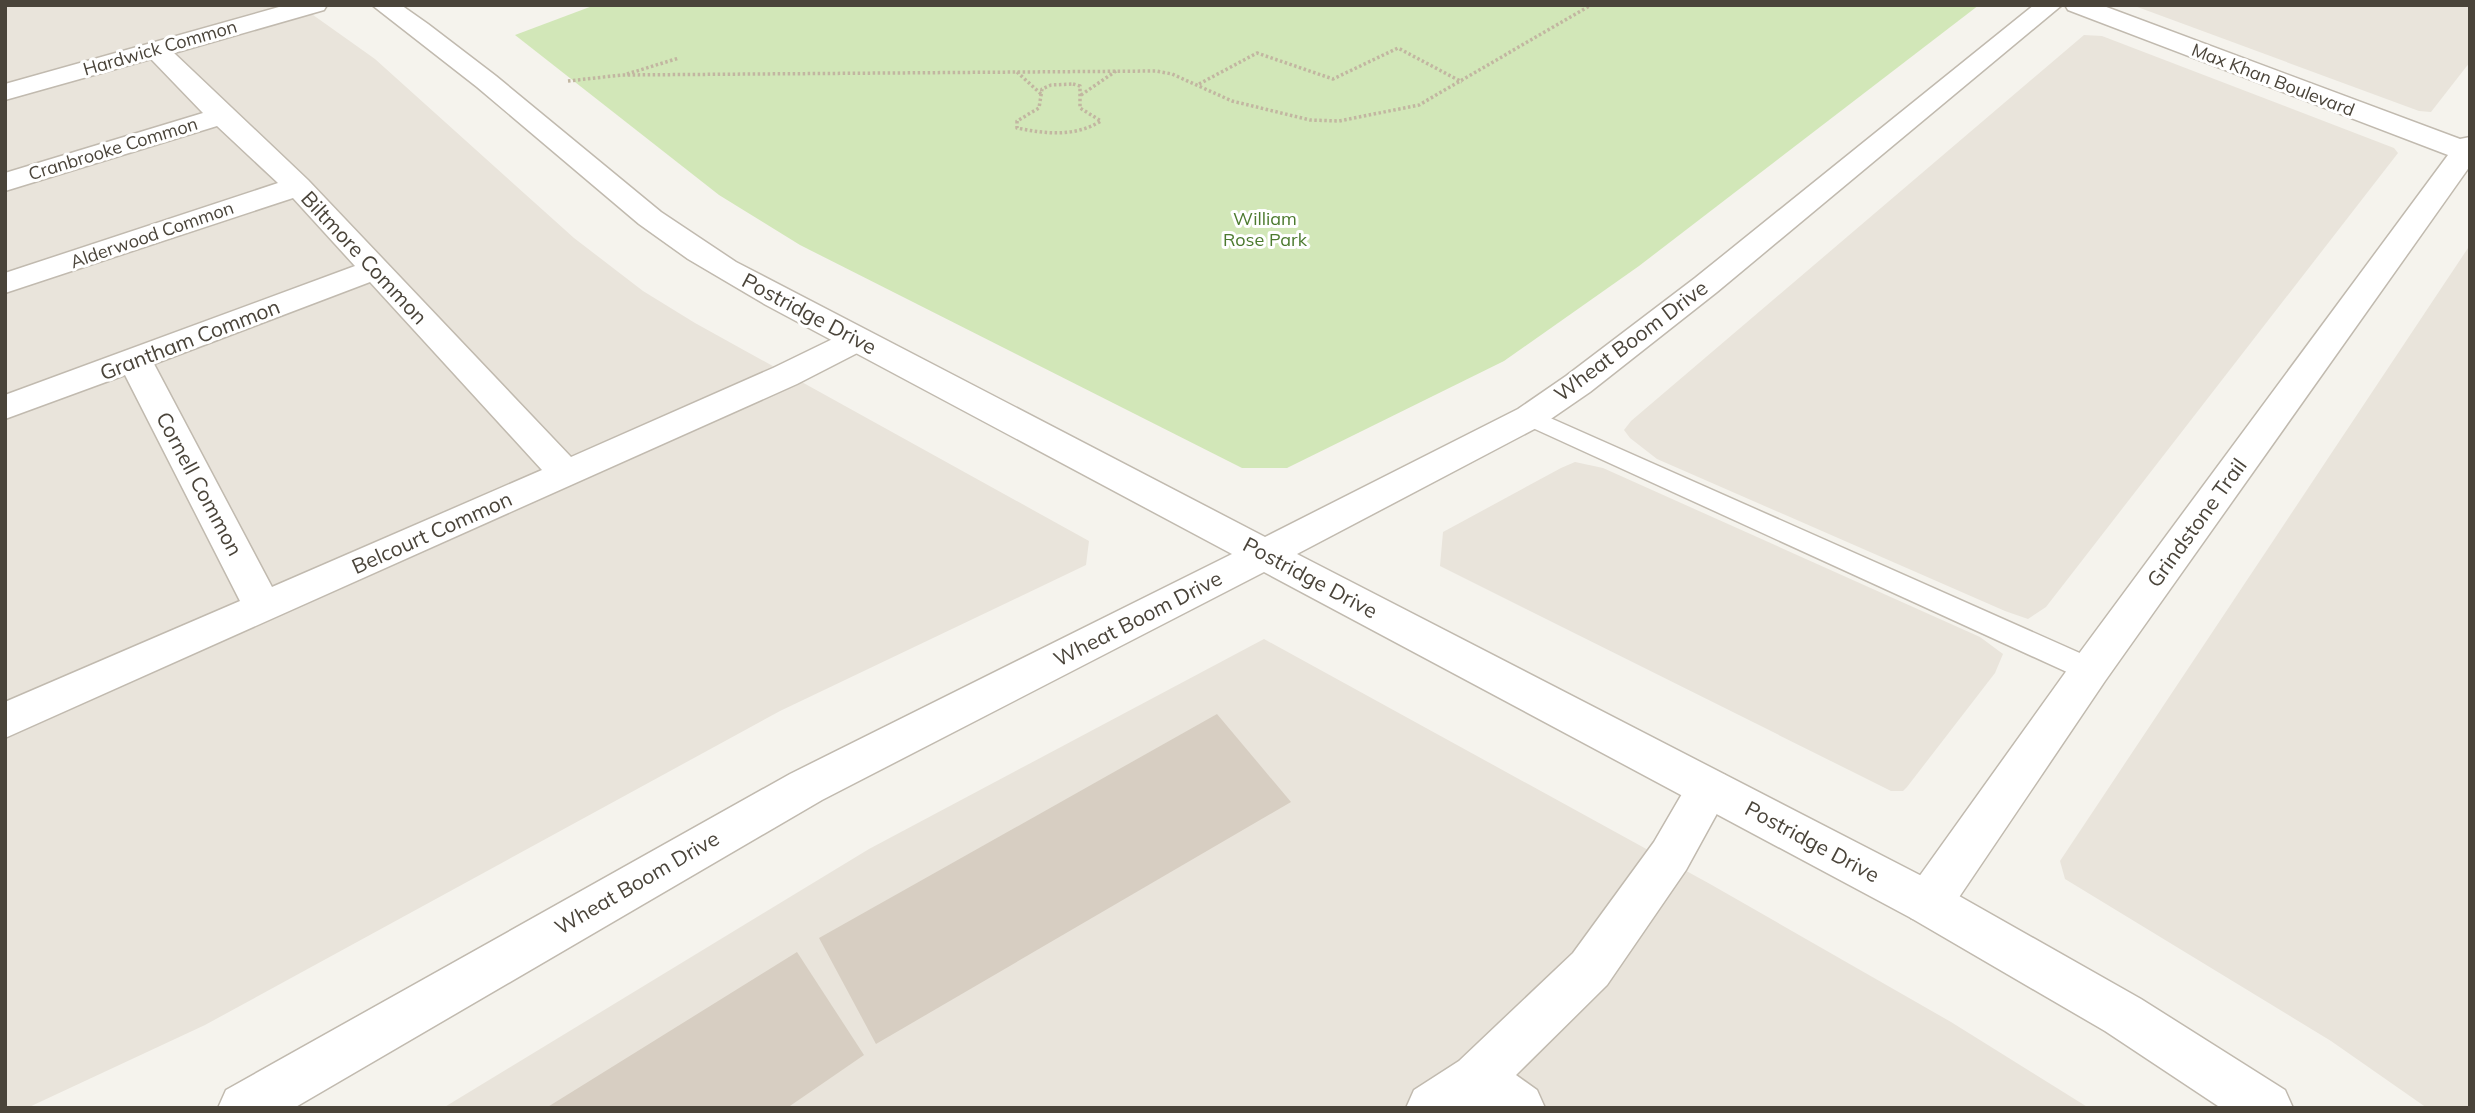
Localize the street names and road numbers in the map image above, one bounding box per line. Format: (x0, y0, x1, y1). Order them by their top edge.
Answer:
street label: Hardwick Common (80, 15, 239, 80)
street label: Max Khan Boulevard (2188, 38, 2358, 121)
street label: Cranbrooke Common (25, 112, 200, 185)
street label: Biltmore Common (296, 185, 433, 330)
street label: Alderwood Common (67, 196, 236, 273)
street label: Postridge Drive (738, 267, 881, 359)
street label: Wheat Boom Drive (1549, 274, 1712, 406)
street label: Grantham Common (96, 293, 283, 385)
street label: Cornell Common (151, 407, 249, 560)
street label: Grindstone Trail (2141, 453, 2252, 592)
street label: Belcourt Common (347, 485, 516, 579)
street label: Postridge Drive (1239, 531, 1382, 623)
street label: Wheat Boom Drive (1049, 564, 1226, 672)
street label: Postridge Drive (1741, 795, 1884, 887)
street label: Wheat Boom Drive (550, 825, 723, 940)

